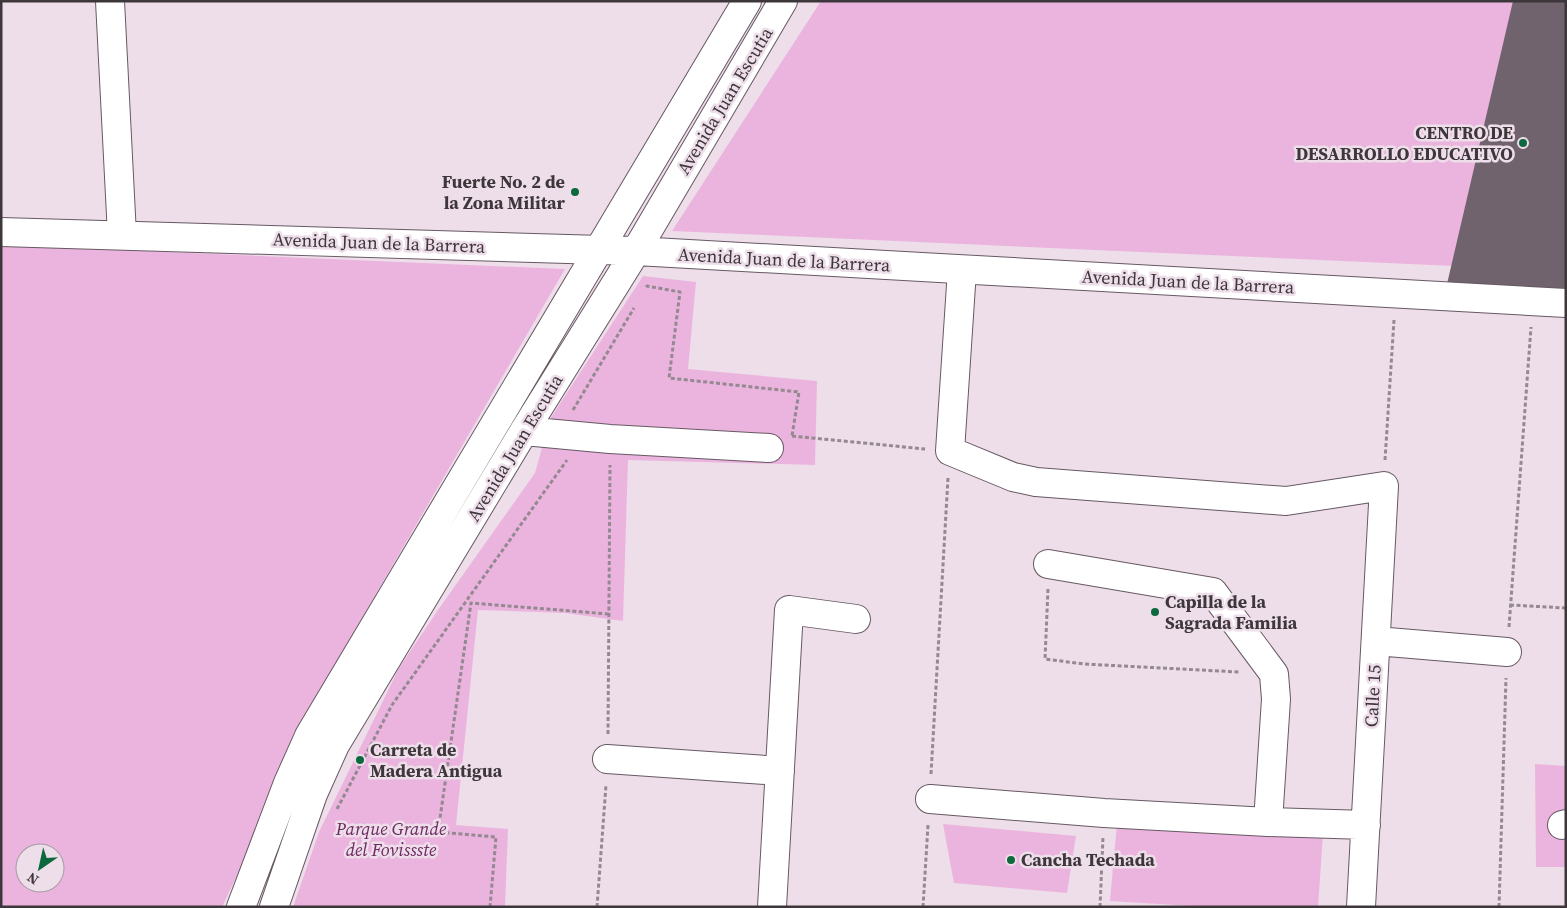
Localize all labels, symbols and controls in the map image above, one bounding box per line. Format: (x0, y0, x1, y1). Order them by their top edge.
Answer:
street label: Avenida Juan Escutia (671, 22, 779, 179)
place label: CENTRO DE DESARROLLO EDUCATIVO (1295, 120, 1513, 166)
marker: CENTRO DE DESARROLLO EDUCATIVO (1517, 137, 1529, 149)
place label: Fuerte No. 2 de la Zona Militar (442, 169, 566, 215)
marker: Fuerte No. 2 de la Zona Militar (569, 186, 581, 198)
street label: Avenida Juan de la Barrera (272, 226, 487, 259)
street label: Avenida Juan de la Barrera (677, 241, 892, 278)
street label: Avenida Juan de la Barrera (1081, 263, 1296, 300)
street label: Avenida Juan Escutia (461, 369, 569, 526)
place label: Capilla de la Sagrada Familia (1165, 589, 1298, 635)
marker: Capilla de la Sagrada Familia (1149, 606, 1161, 618)
street label: Calle 15 (1358, 664, 1387, 728)
place label: Carreta de Madera Antigua (370, 737, 503, 783)
marker: Carreta de Madera Antigua (354, 754, 366, 766)
park label: Parque Grande del Fovissste (335, 816, 447, 862)
north arrow (15, 843, 65, 893)
place label: Cancha Techada (1021, 847, 1155, 872)
marker: Cancha Techada (1005, 854, 1017, 866)
text: N (23, 868, 43, 890)

